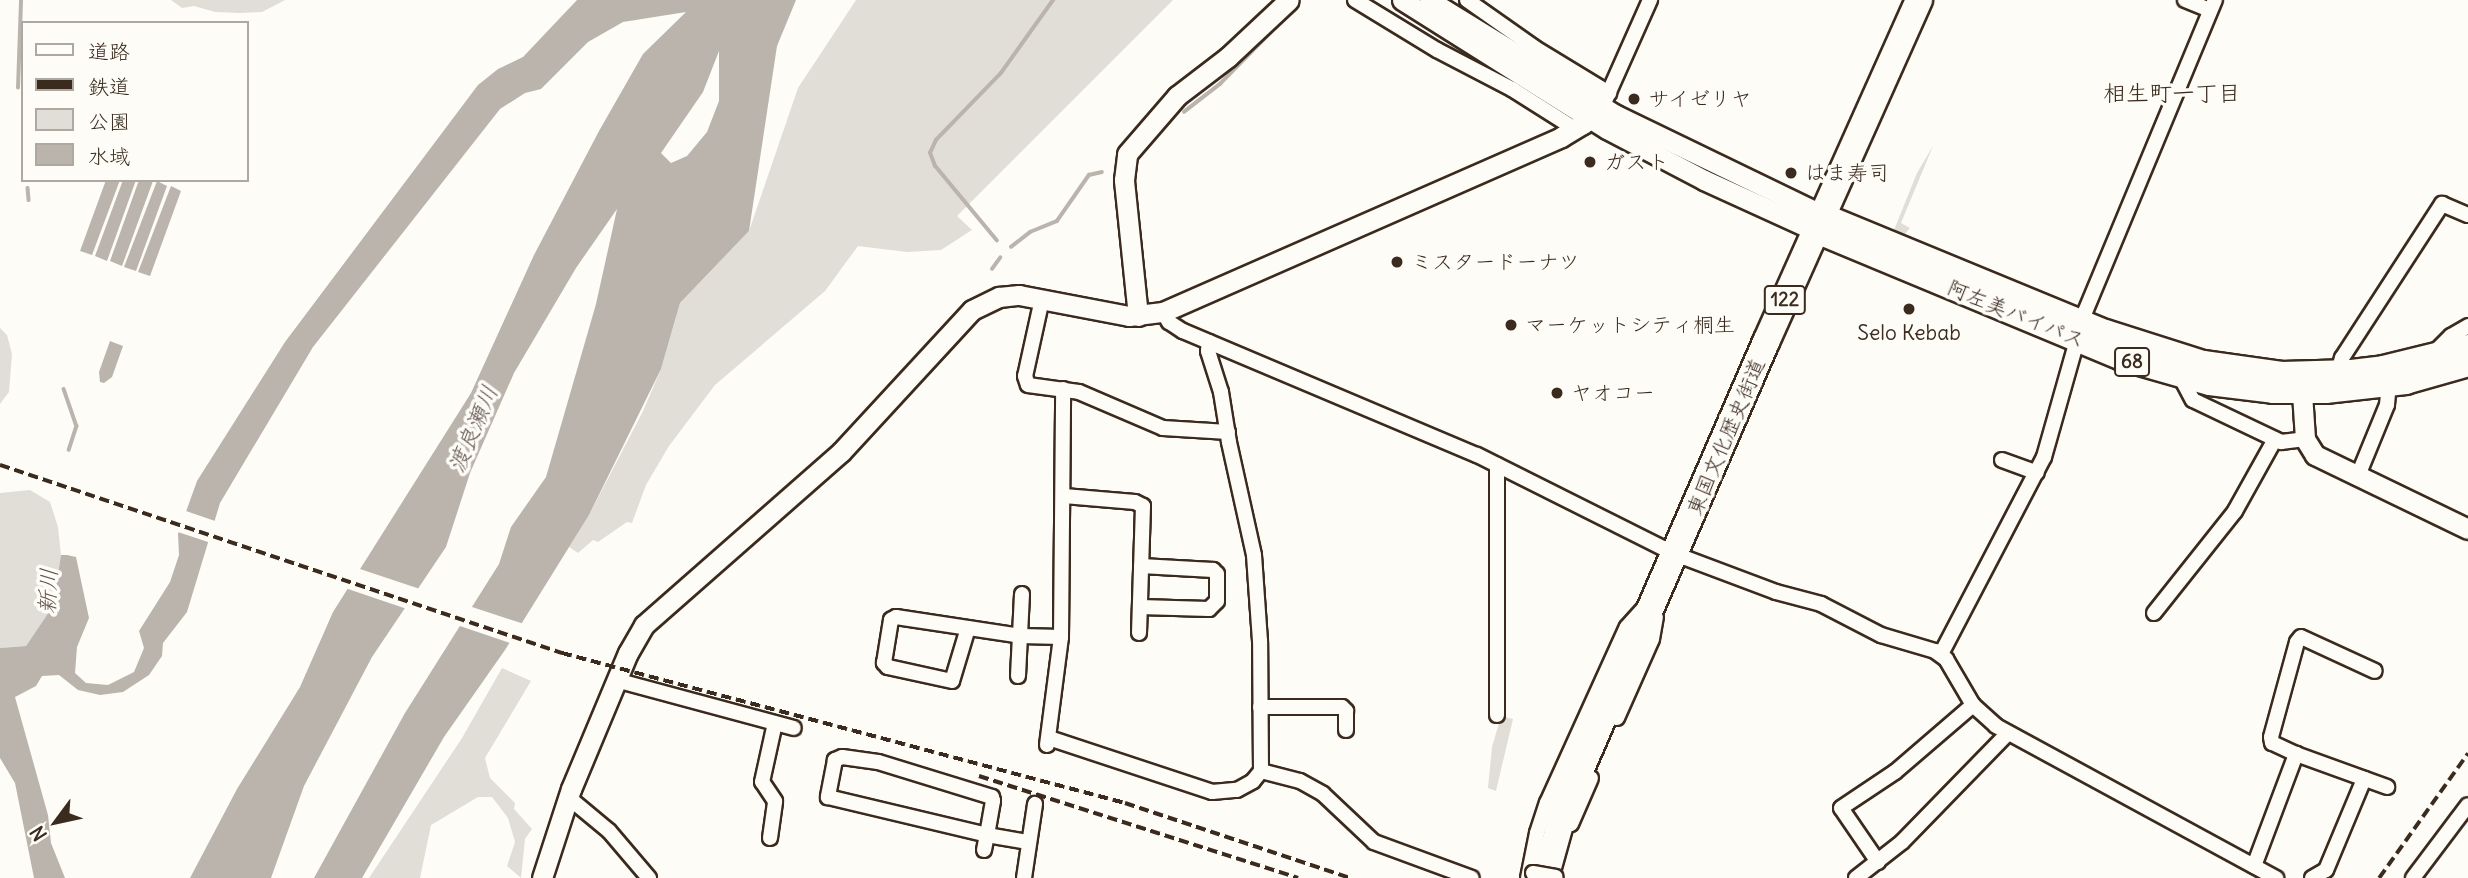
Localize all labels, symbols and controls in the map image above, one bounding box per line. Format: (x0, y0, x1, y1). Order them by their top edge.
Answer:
legend (21, 21, 248, 182)
text: 道路 (88, 38, 130, 65)
text: 鉄道 (88, 73, 130, 100)
district label: 相生町一丁目 (2103, 79, 2241, 107)
place label: サイゼリヤ (1648, 86, 1753, 112)
marker: サイゼリヤ (1626, 91, 1642, 107)
text: 公園 (88, 108, 130, 135)
text: 水域 (88, 143, 130, 170)
place label: ガスト (1604, 149, 1667, 175)
marker: ガスト (1582, 154, 1598, 170)
place label: はま寿司 (1805, 160, 1889, 186)
marker: はま寿司 (1783, 165, 1799, 181)
place label: ミスタードーナツ (1411, 249, 1579, 275)
marker: ミスタードーナツ (1389, 254, 1405, 270)
street label: 阿左美バイパス (1943, 275, 2089, 353)
road number: 122 (1762, 284, 1808, 316)
marker: Selo Kebab (1901, 301, 1917, 317)
place label: マーケットシティ桐生 (1525, 312, 1735, 338)
marker: マーケットシティ桐生 (1503, 317, 1519, 333)
place label: Selo Kebab (1857, 320, 1961, 346)
road number: 68 (2113, 346, 2151, 378)
street label: 東国文化歴史街道 (1682, 355, 1770, 519)
place label: ヤオコー (1571, 380, 1655, 406)
water label: 渡良瀬川 (442, 381, 504, 477)
marker: ヤオコー (1549, 385, 1565, 401)
water label: 新川 (33, 567, 63, 615)
north arrow (21, 787, 91, 857)
text: N (25, 821, 52, 845)

